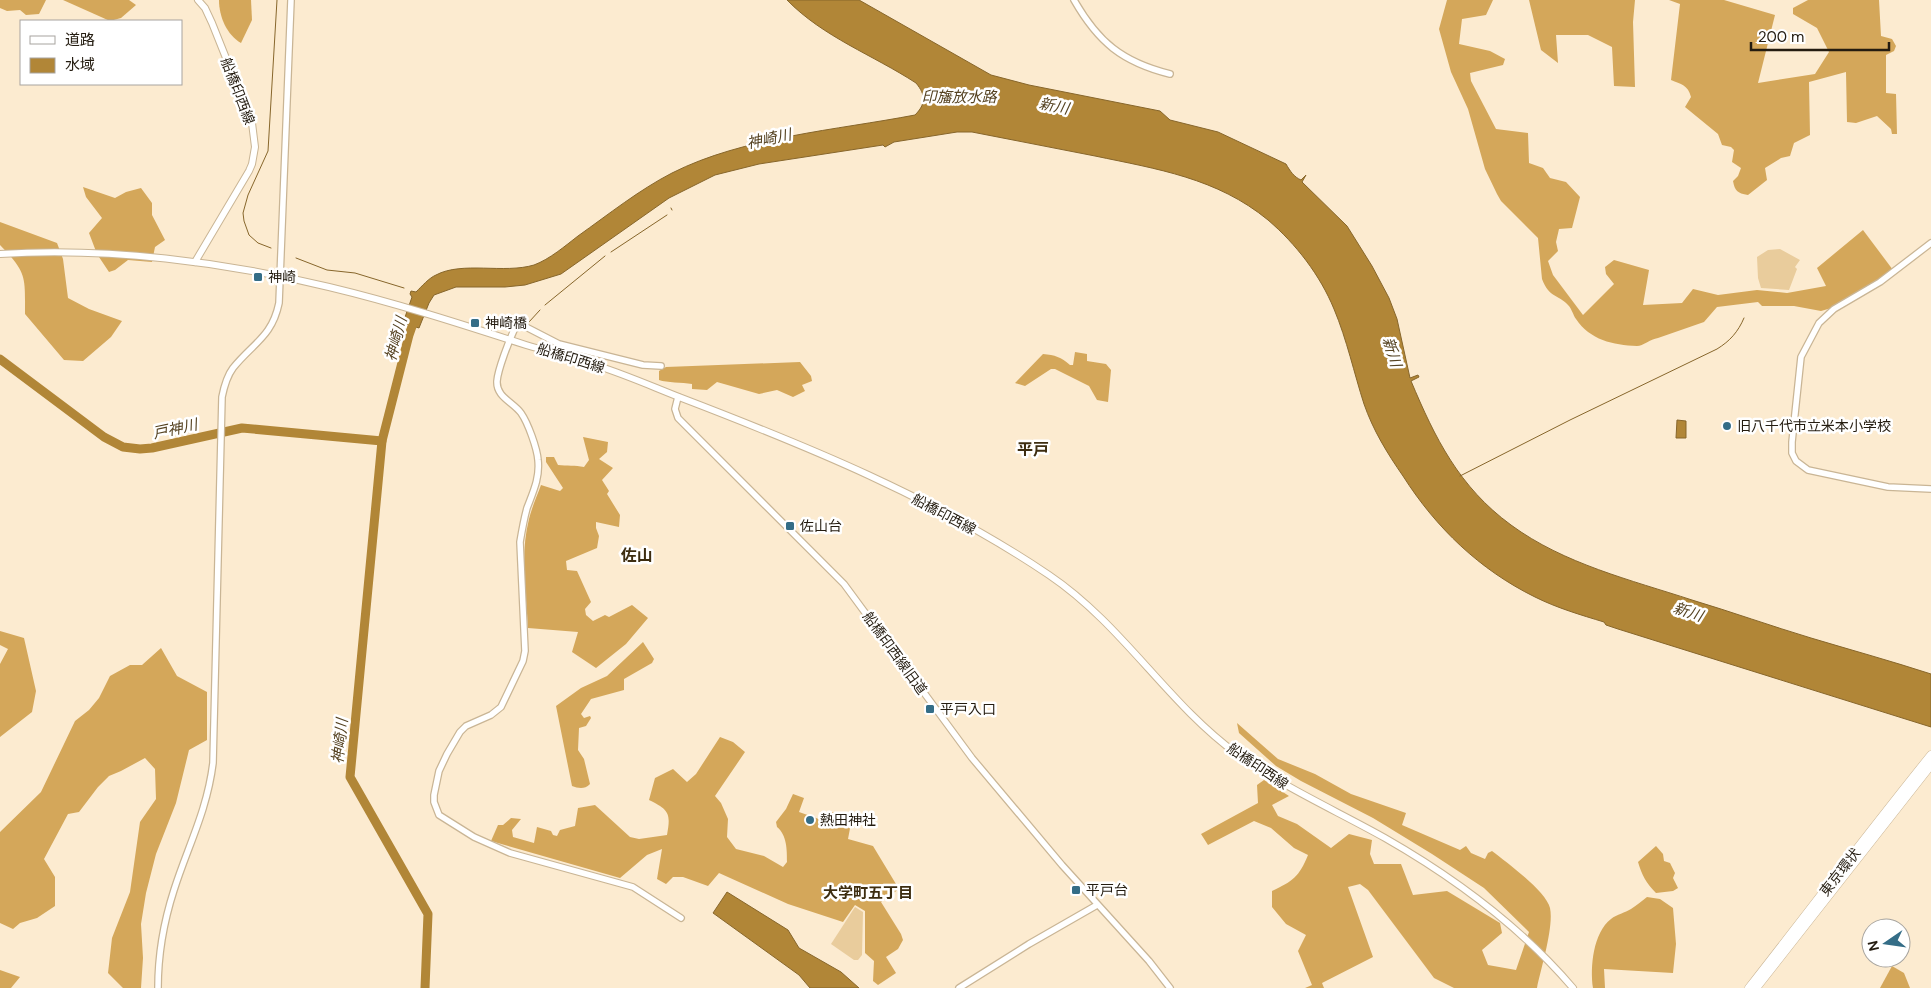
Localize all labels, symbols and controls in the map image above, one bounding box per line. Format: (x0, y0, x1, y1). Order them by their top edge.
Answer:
legend (20, 20, 182, 85)
scale bar (1751, 20, 1888, 52)
text: 200 m (1758, 27, 1804, 47)
text: 道路 (65, 30, 95, 50)
text: 水域 (65, 55, 95, 75)
street label: 船橋印西線 (217, 55, 259, 127)
water label: 印旛放水路 (921, 87, 998, 107)
water label: 新川 (1037, 93, 1073, 119)
water label: 神崎川 (745, 124, 795, 153)
place label: 神崎 (268, 268, 296, 286)
marker: 神崎 (252, 271, 264, 283)
water label: 神崎川 (381, 313, 412, 363)
place label: 神崎橋 (485, 314, 527, 332)
marker: 神崎橋 (469, 317, 481, 329)
water label: 新川 (1378, 335, 1407, 371)
street label: 船橋印西線 (535, 339, 607, 377)
water label: 戸神川 (151, 414, 201, 443)
place label: 旧八千代市立米本小学校 (1737, 417, 1891, 435)
marker: 旧八千代市立米本小学校 (1721, 420, 1733, 432)
district label: 平戸 (1017, 439, 1049, 460)
street label: 船橋印西線 (909, 490, 979, 538)
place label: 佐山台 (800, 517, 842, 535)
marker: 佐山台 (784, 520, 796, 532)
district label: 佐山 (620, 545, 653, 566)
water label: 新川 (1671, 598, 1707, 627)
street label: 船橋印西線旧道 (859, 608, 931, 698)
place label: 平戸入口 (940, 700, 996, 718)
marker: 平戸入口 (924, 703, 936, 715)
water label: 神崎川 (328, 716, 353, 764)
street label: 船橋印西線 (1224, 739, 1292, 793)
place label: 熱田神社 (820, 811, 876, 829)
marker: 熱田神社 (804, 814, 816, 826)
street label: 東京環状 (1816, 844, 1864, 900)
place label: 平戸台 (1086, 881, 1128, 899)
district label: 大学町五丁目 (823, 883, 913, 903)
marker: 平戸台 (1070, 884, 1082, 896)
north arrow (1861, 918, 1911, 968)
text: N (1863, 939, 1883, 953)

